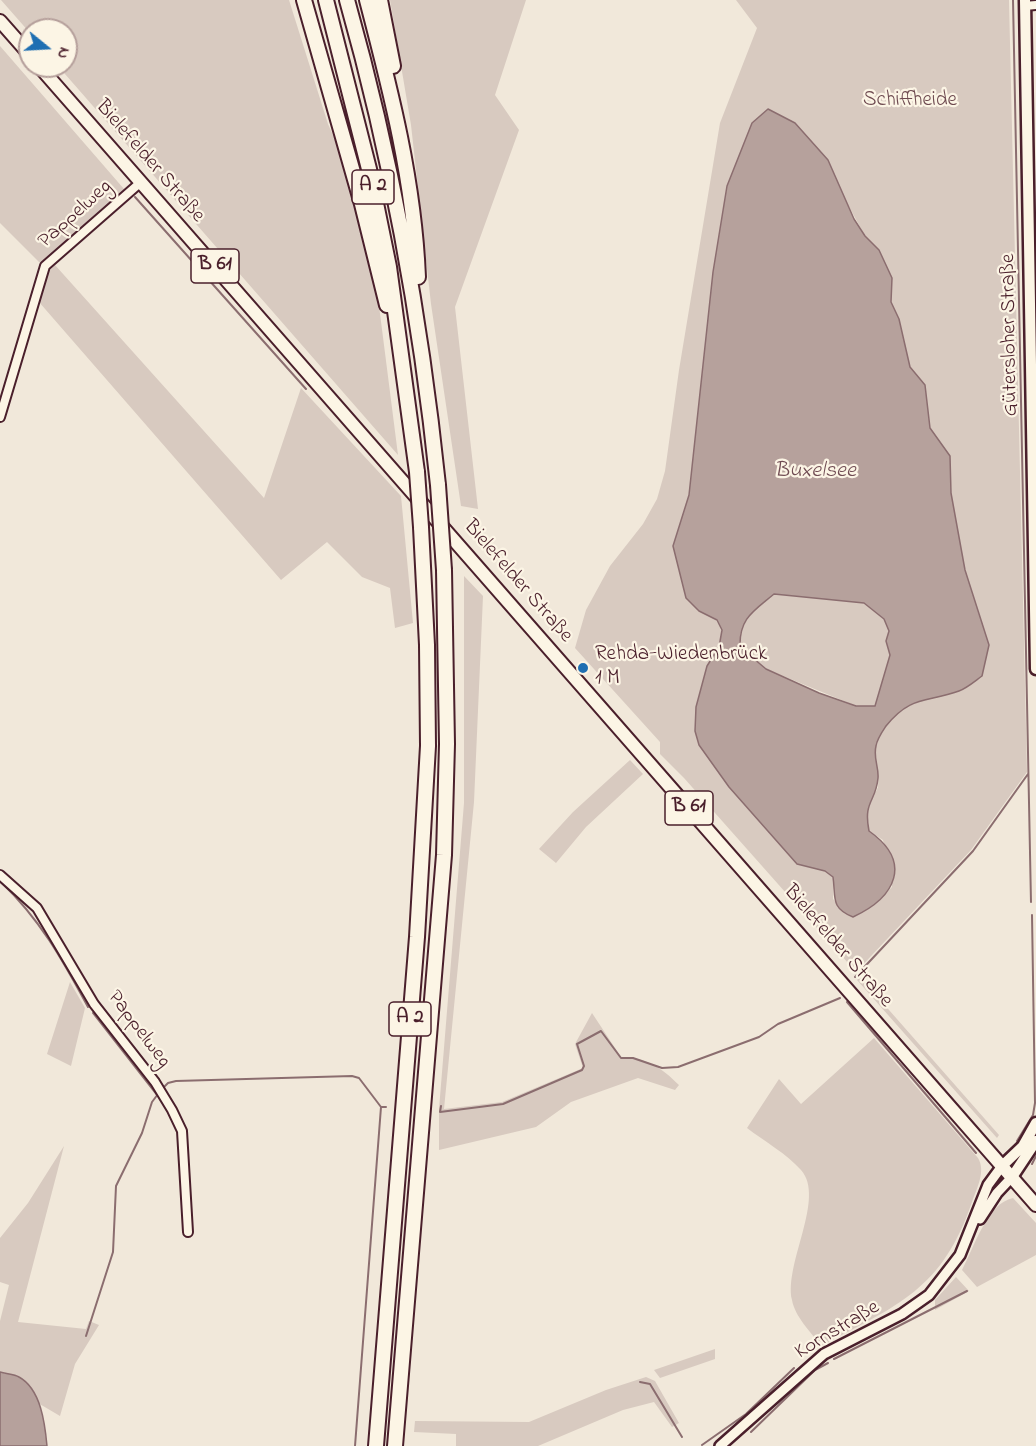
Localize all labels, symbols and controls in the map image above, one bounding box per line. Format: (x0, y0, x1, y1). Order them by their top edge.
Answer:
north arrow (18, 18, 78, 78)
text: N (50, 44, 76, 62)
park label: Schiffheide (863, 89, 957, 115)
street label: Bielefelder Straße (89, 95, 209, 229)
road number: A 2 (352, 170, 394, 204)
street label: Pappelweg (34, 175, 118, 255)
road number: B 61 (191, 249, 239, 283)
street label: Gütersloher Straße (997, 254, 1025, 416)
water label: Buxelsee (774, 459, 856, 485)
street label: Bielefelder Straße (457, 515, 577, 649)
place label: Rehda-Wiedenbrück 1 M (595, 643, 767, 693)
marker: Rehda-Wiedenbrück 1 M (576, 661, 590, 675)
road number: B 61 (665, 791, 713, 825)
street label: Bielefelder Straße (777, 880, 897, 1014)
street label: Pappelweg (101, 986, 175, 1074)
road number: A 2 (389, 1002, 431, 1036)
street label: Kornstraße (791, 1296, 885, 1366)

